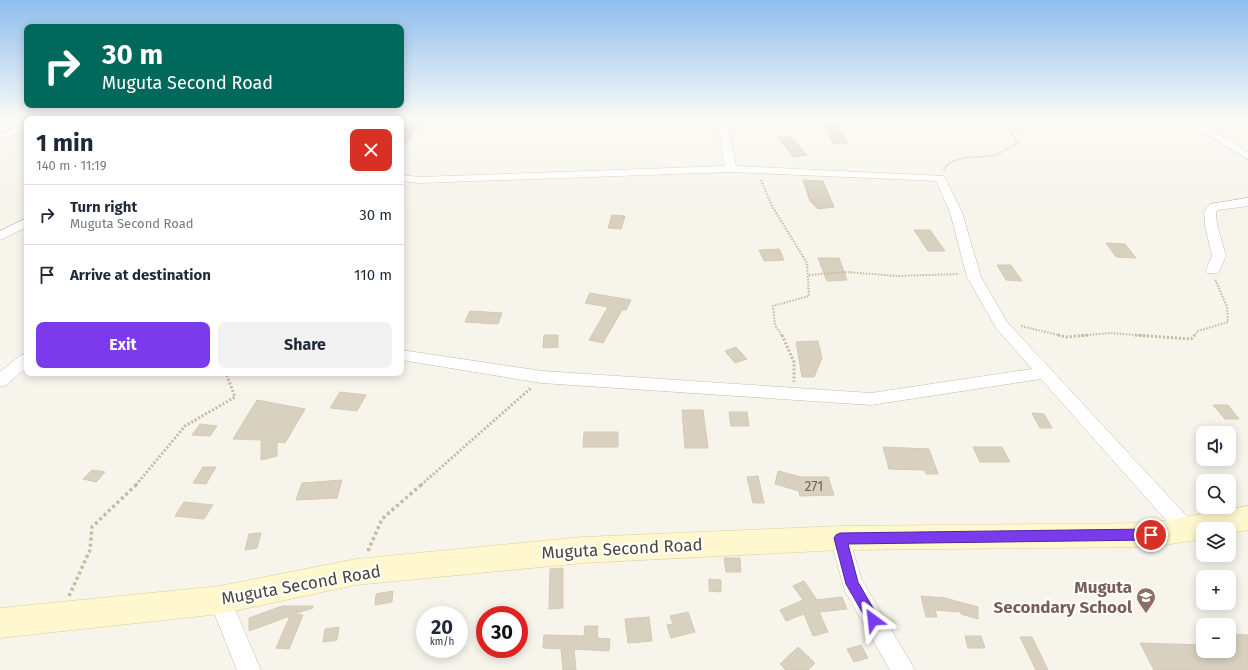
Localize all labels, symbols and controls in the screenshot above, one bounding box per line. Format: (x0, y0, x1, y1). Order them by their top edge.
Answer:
text: 30 m (102, 38, 163, 71)
icon: right (36, 40, 88, 92)
text: Muguta Second Road (102, 72, 273, 94)
text: 1 min (36, 129, 94, 157)
button: close (350, 129, 392, 171)
text: 140 m · 11:19 (36, 158, 107, 173)
text: Turn right (70, 198, 137, 216)
icon: right (36, 204, 58, 226)
text: 30 m (359, 206, 392, 224)
text: Muguta Second Road (70, 216, 194, 231)
icon: arrive (36, 264, 58, 286)
text: Arrive at destination (70, 266, 211, 284)
text: 110 m (354, 266, 392, 284)
button: Exit (36, 322, 210, 368)
button: Share (218, 322, 392, 368)
map controls (1196, 426, 1236, 658)
button: sound (1196, 426, 1236, 466)
button: search (1196, 474, 1236, 514)
house number: 271 (805, 478, 823, 495)
pin (1134, 518, 1168, 552)
button: layers (1196, 522, 1236, 562)
icon: arrive (1140, 524, 1162, 546)
street label: Muguta Second Road (541, 534, 703, 564)
street label: Muguta Second Road (220, 561, 382, 609)
button: + (1196, 570, 1236, 610)
place label: Muguta Secondary School (994, 577, 1133, 618)
school or university icon: Muguta Secondary School (1135, 586, 1157, 614)
position arrow (852, 599, 894, 641)
speed limit sign: 30 (476, 606, 528, 658)
text: 20 (431, 615, 453, 639)
button: − (1196, 618, 1236, 658)
text: km/h (430, 636, 454, 648)

